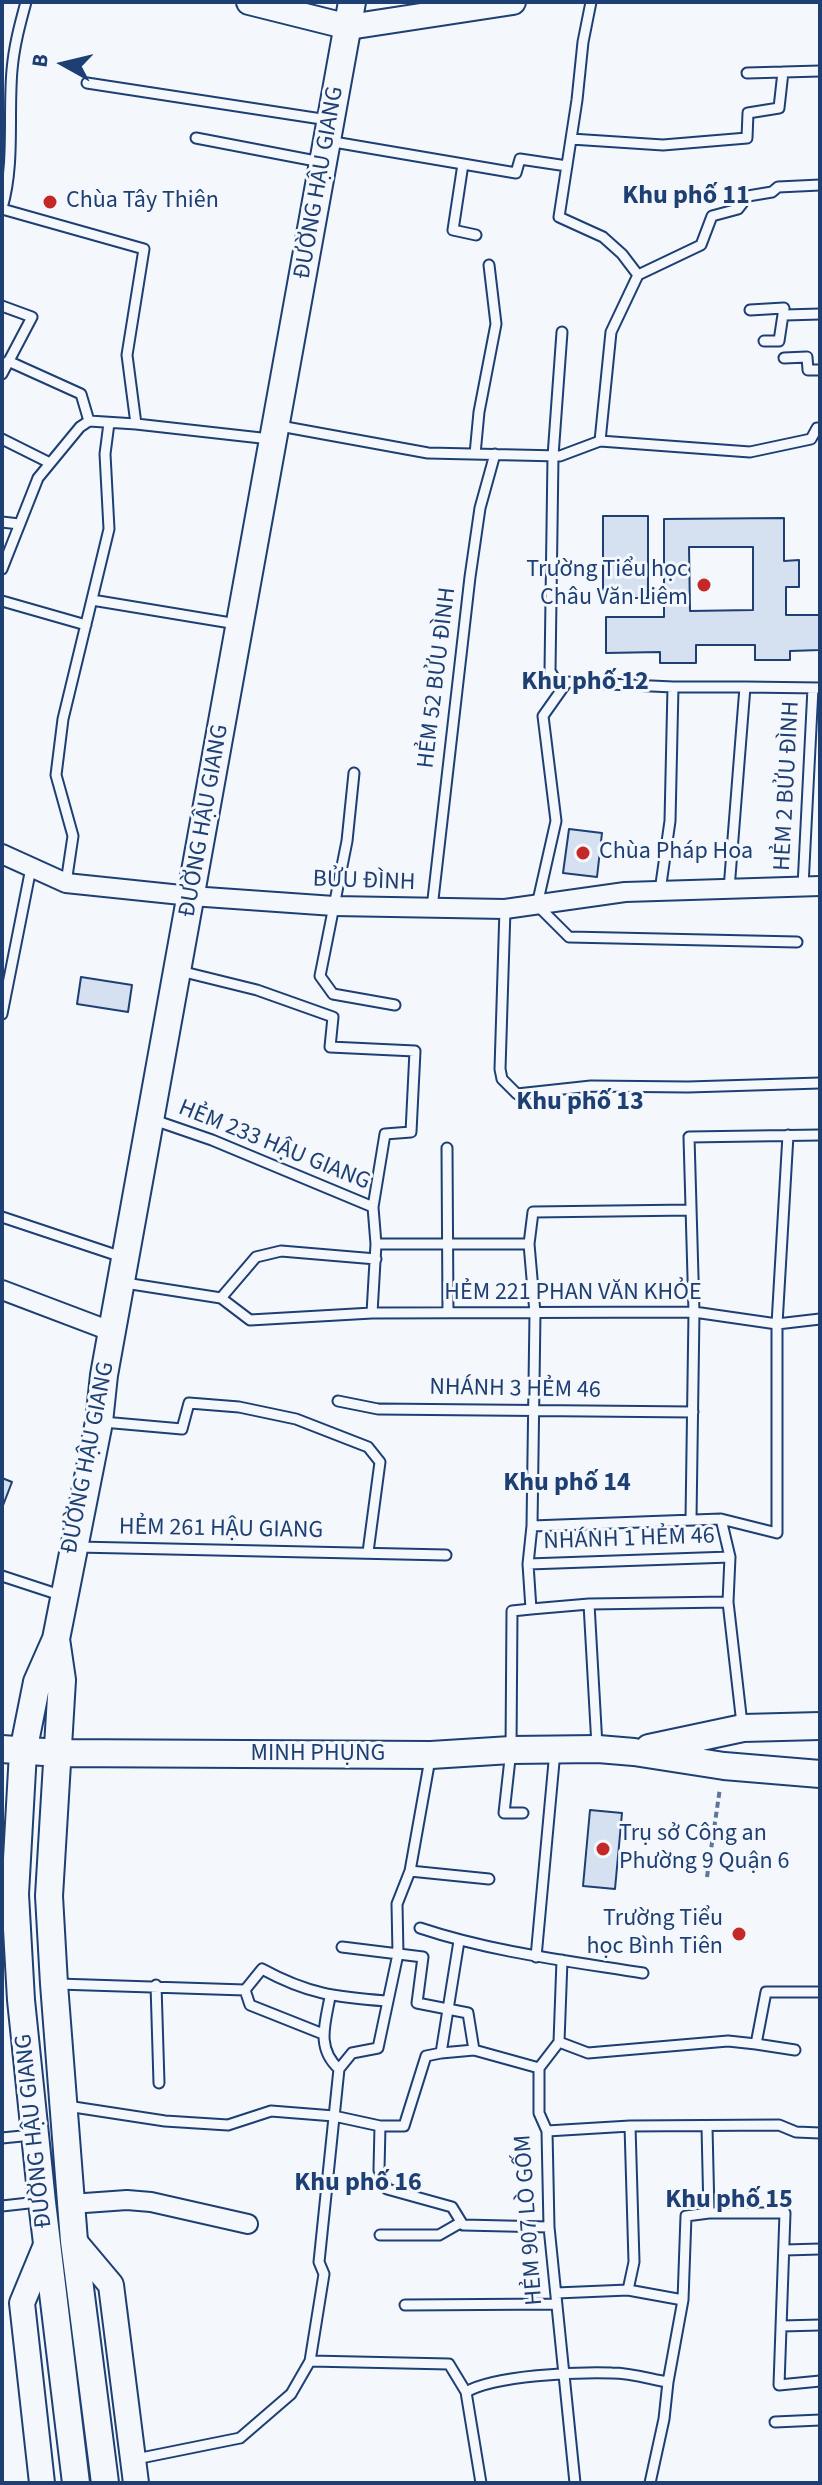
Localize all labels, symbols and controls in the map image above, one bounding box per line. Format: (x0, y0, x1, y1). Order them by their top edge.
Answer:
north arrow (24, 24, 104, 104)
text: B (23, 52, 57, 69)
street label: ĐƯỜNG HẬU GIANG (289, 84, 351, 282)
district label: Khu phố 11 (622, 181, 750, 213)
place label: Chùa Tây Thiên (66, 188, 219, 216)
marker: Chùa Tây Thiên (41, 193, 59, 211)
place label: Trường Tiểu học Châu Văn Liêm (526, 557, 688, 613)
marker: Trường Tiểu học Châu Văn Liêm (695, 576, 713, 594)
street label: HẺM 52 BỬU ĐÌNH (413, 586, 463, 770)
district label: Khu phố 12 (521, 667, 649, 699)
street label: HẺM 2 BỬU ĐÌNH (769, 700, 807, 872)
street label: ĐƯỜNG HẬU GIANG (174, 722, 236, 920)
place label: Chùa Pháp Hoa (599, 839, 753, 867)
marker: Chùa Pháp Hoa (574, 844, 592, 862)
street label: BỬU ĐÌNH (312, 866, 416, 898)
district label: Khu phố 13 (516, 1087, 644, 1119)
street label: HẺM 233 HẬU GIANG (174, 1094, 374, 1198)
street label: HẺM 221 PHAN VĂN KHỎE (444, 1280, 702, 1308)
street label: ĐƯỜNG HẬU GIANG (56, 1359, 122, 1557)
street label: NHÁNH 3 HẺM 46 (429, 1374, 601, 1406)
district label: Khu phố 14 (503, 1468, 631, 1500)
street label: HẺM 261 HẬU GIANG (119, 1514, 323, 1546)
street label: NHÁNH 1 HẺM 46 (543, 1523, 715, 1557)
street label: MINH PHỤNG (251, 1741, 385, 1769)
place label: Trụ sở Công an Phường 9 Quận 6 (619, 1821, 789, 1877)
marker: Trụ sở Công an Phường 9 Quận 6 (594, 1840, 612, 1858)
place label: Trường Tiểu học Bình Tiên (586, 1906, 723, 1962)
marker: Trường Tiểu học Bình Tiên (730, 1925, 748, 1943)
street label: ĐƯỜNG HẬU GIANG (10, 2032, 60, 2230)
street label: HẺM 907 LÒ GỐM (510, 2134, 550, 2306)
district label: Khu phố 16 (294, 2168, 422, 2200)
district label: Khu phố 15 (665, 2185, 793, 2217)

